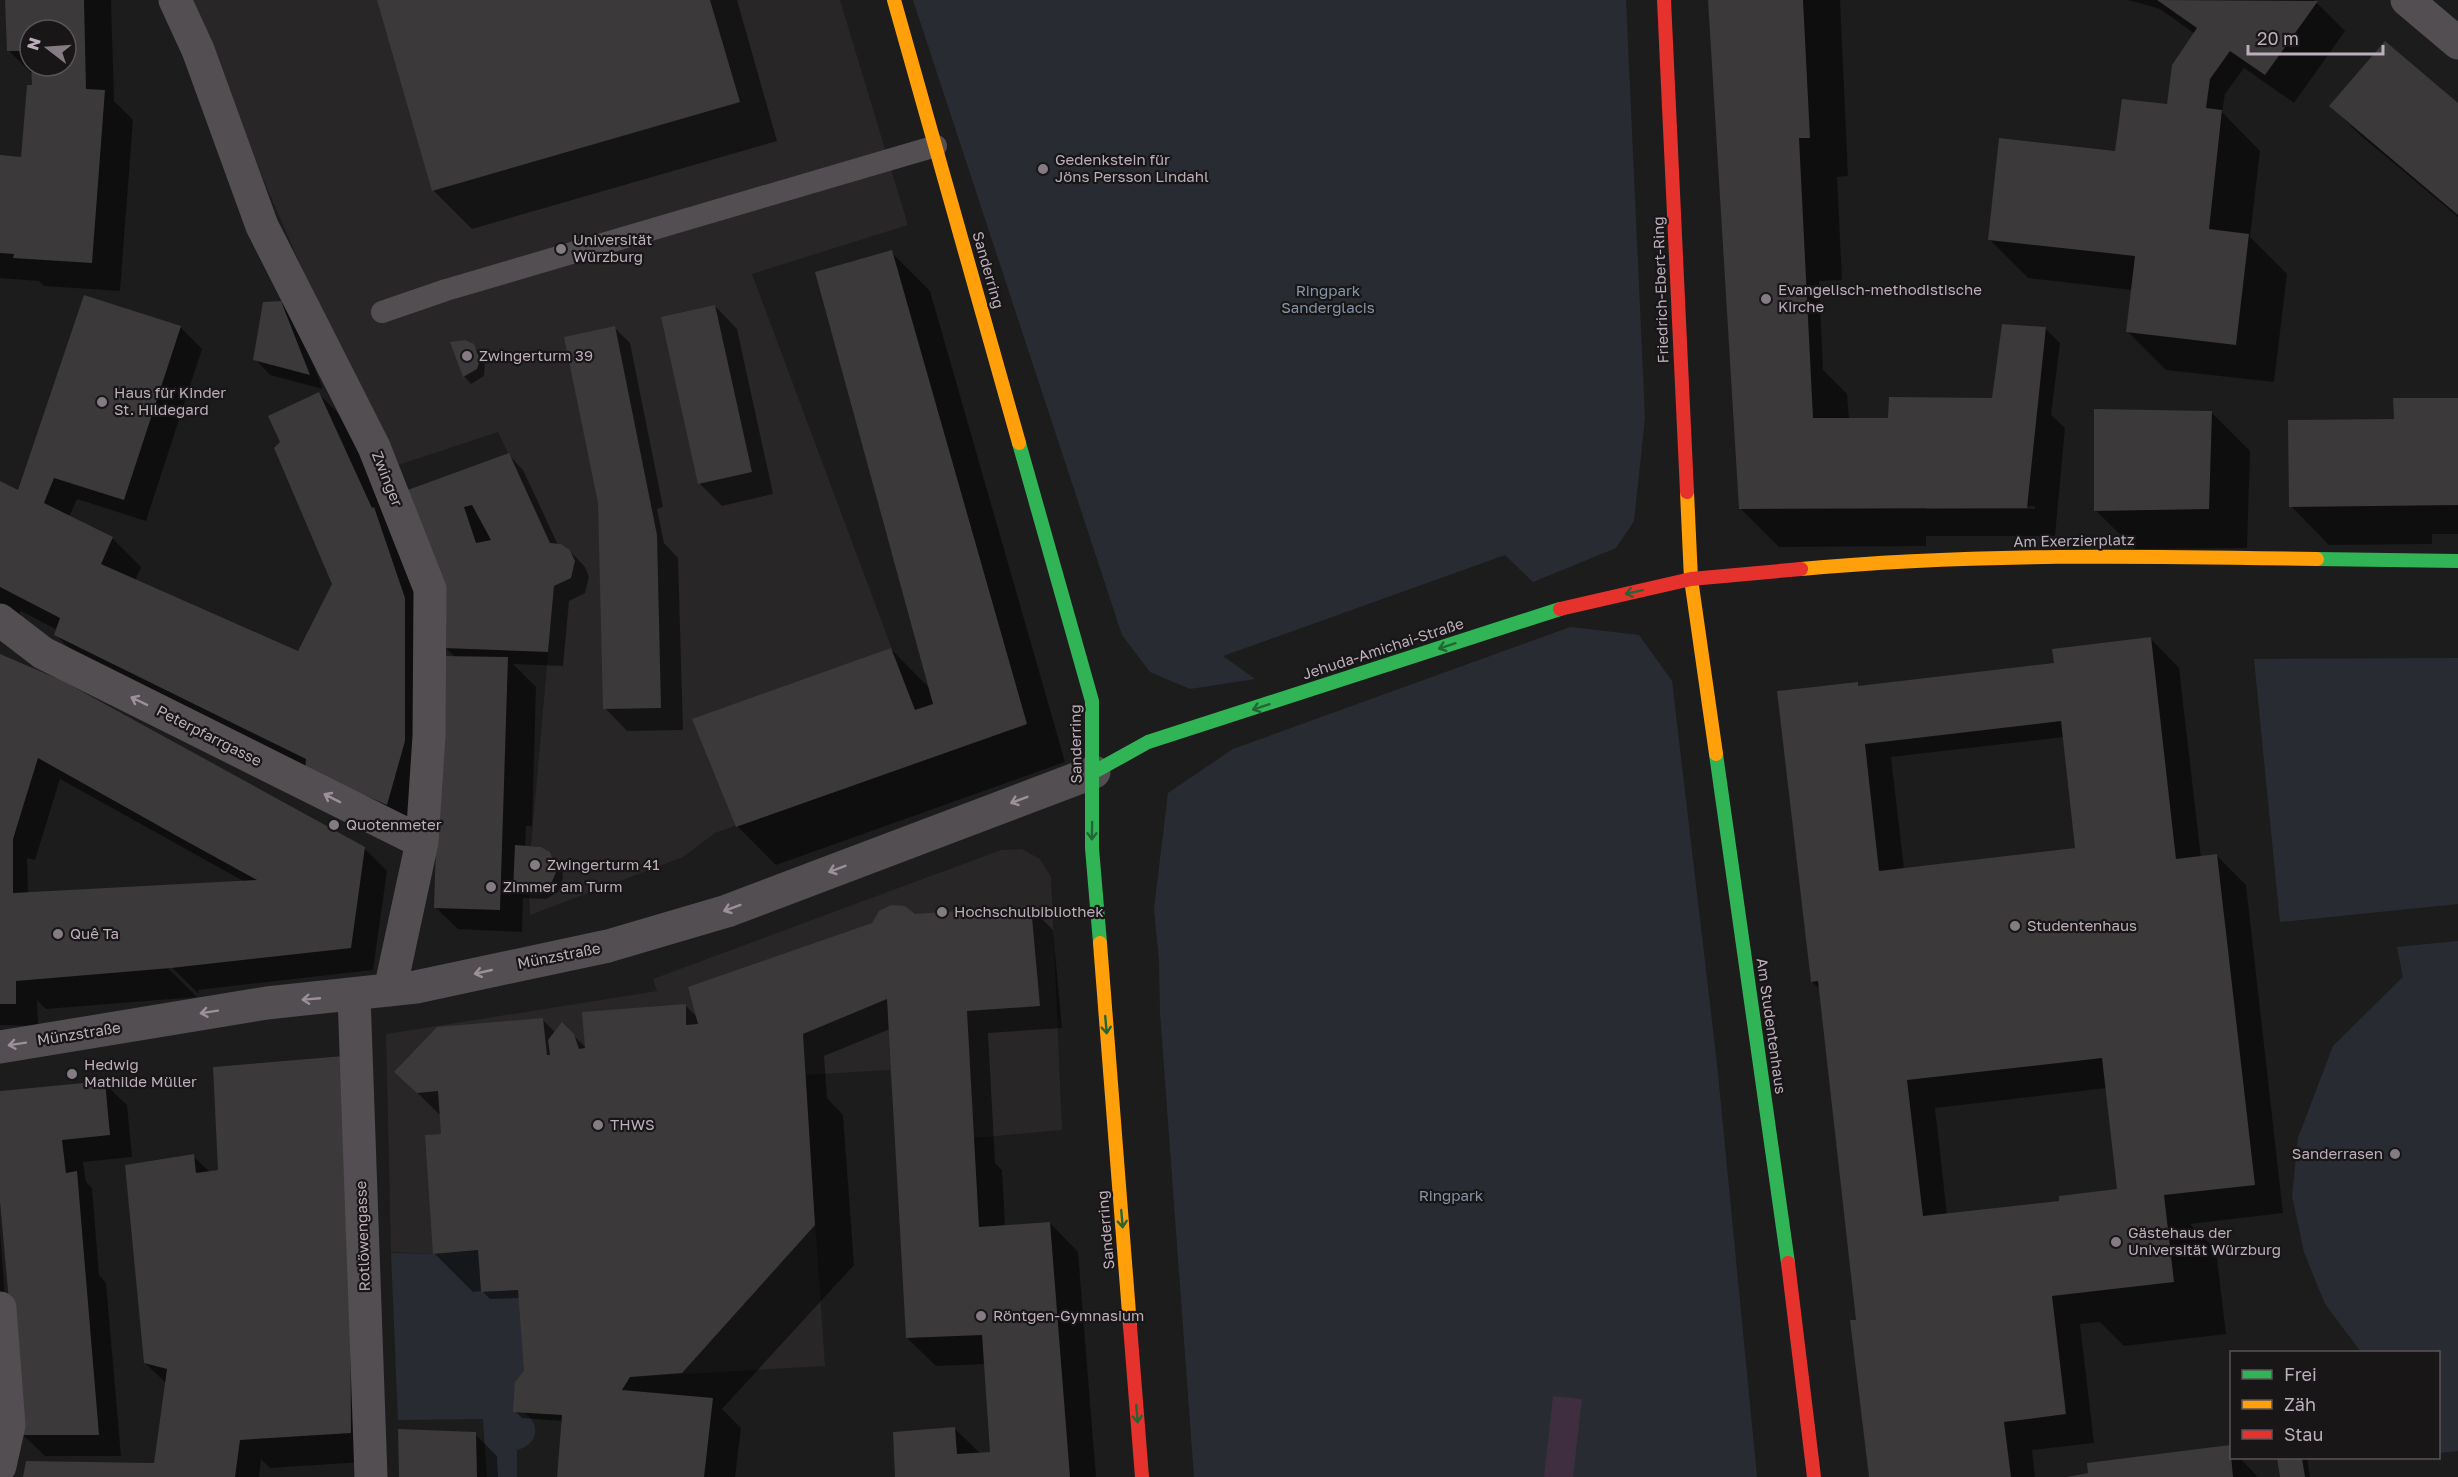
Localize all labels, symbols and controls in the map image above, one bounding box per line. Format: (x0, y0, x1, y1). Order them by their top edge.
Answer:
north arrow (18, 18, 78, 78)
scale bar (2248, 18, 2383, 56)
text: 20 m (2257, 27, 2299, 49)
text: N (22, 35, 45, 52)
place label: Gedenkstein für Jöns Persson Lindahl (1055, 150, 1209, 185)
marker: Gedenkstein für Jöns Persson Lindahl (1036, 162, 1050, 176)
street label: Friedrich-Ebert-Ring (1648, 216, 1672, 364)
street label: Sanderring (969, 229, 1009, 310)
place label: Universität Würzburg (573, 230, 652, 265)
marker: Universität Würzburg (554, 242, 568, 256)
place label: Evangelisch-methodistische Kirche (1778, 280, 1982, 315)
park label: Ringpark Sanderglacis (1281, 281, 1375, 316)
marker: Evangelisch-methodistische Kirche (1759, 292, 1773, 306)
place label: Zwingerturm 39 (479, 346, 593, 364)
marker: Zwingerturm 39 (460, 349, 474, 363)
place label: Haus für Kinder St. Hildegard (114, 383, 226, 418)
marker: Haus für Kinder St. Hildegard (95, 395, 109, 409)
street label: Zwinger (369, 448, 407, 509)
street label: Am Exerzierplatz (2013, 530, 2135, 550)
one-way arrow (1625, 586, 1644, 598)
street label: Jehuda-Amichai-Straße (1300, 613, 1466, 683)
one-way arrow (1438, 641, 1457, 652)
one-way arrow (130, 694, 148, 706)
street label: Peterpfarrgasse (154, 701, 265, 769)
one-way arrow (1252, 702, 1271, 713)
street label: Sanderring (1065, 704, 1085, 784)
one-way arrow (324, 791, 342, 803)
one-way arrow (1010, 796, 1029, 807)
place label: Quotenmeter (346, 815, 442, 833)
marker: Quotenmeter (327, 818, 341, 832)
one-way arrow (1086, 820, 1098, 840)
place label: Zwingerturm 41 (547, 855, 660, 873)
marker: Zwingerturm 41 (528, 858, 542, 872)
one-way arrow (828, 864, 847, 875)
place label: Zimmer am Turm (503, 877, 623, 895)
marker: Zimmer am Turm (484, 880, 498, 894)
place label: Hochschulbibliothek (954, 902, 1104, 920)
one-way arrow (724, 904, 742, 915)
marker: Hochschulbibliothek (935, 905, 949, 919)
place label: Studentenhaus (2027, 916, 2137, 934)
marker: Studentenhaus (2008, 919, 2022, 933)
place label: Quê Ta (70, 924, 119, 942)
marker: Quê Ta (51, 927, 65, 941)
street label: Münzstraße (516, 938, 602, 972)
street label: Am Studentenhaus (1754, 957, 1790, 1095)
one-way arrow (474, 967, 493, 978)
one-way arrow (301, 994, 321, 1005)
one-way arrow (200, 1007, 219, 1018)
one-way arrow (1101, 1015, 1112, 1034)
street label: Münzstraße (36, 1017, 122, 1049)
one-way arrow (7, 1039, 27, 1050)
place label: Hedwig Mathilde Müller (84, 1055, 197, 1090)
marker: Hedwig Mathilde Müller (65, 1067, 79, 1081)
place label: THWS (610, 1115, 655, 1133)
marker: THWS (591, 1118, 605, 1132)
place label: Sanderrasen (2292, 1144, 2383, 1162)
marker: Sanderrasen (2388, 1147, 2402, 1161)
street label: Rotlöwengasse (351, 1180, 373, 1292)
park label: Ringpark (1419, 1186, 1484, 1204)
street label: Sanderring (1093, 1190, 1117, 1270)
one-way arrow (1116, 1209, 1127, 1229)
place label: Gästehaus der Universität Würzburg (2128, 1223, 2281, 1258)
marker: Gästehaus der Universität Würzburg (2109, 1235, 2123, 1249)
place label: Röntgen-Gymnasium (993, 1306, 1144, 1324)
marker: Röntgen-Gymnasium (974, 1309, 988, 1323)
legend (2230, 1351, 2440, 1459)
text: Frei (2284, 1363, 2317, 1385)
text: Zäh (2284, 1393, 2316, 1415)
one-way arrow (1132, 1403, 1143, 1423)
text: Stau (2284, 1423, 2323, 1445)

